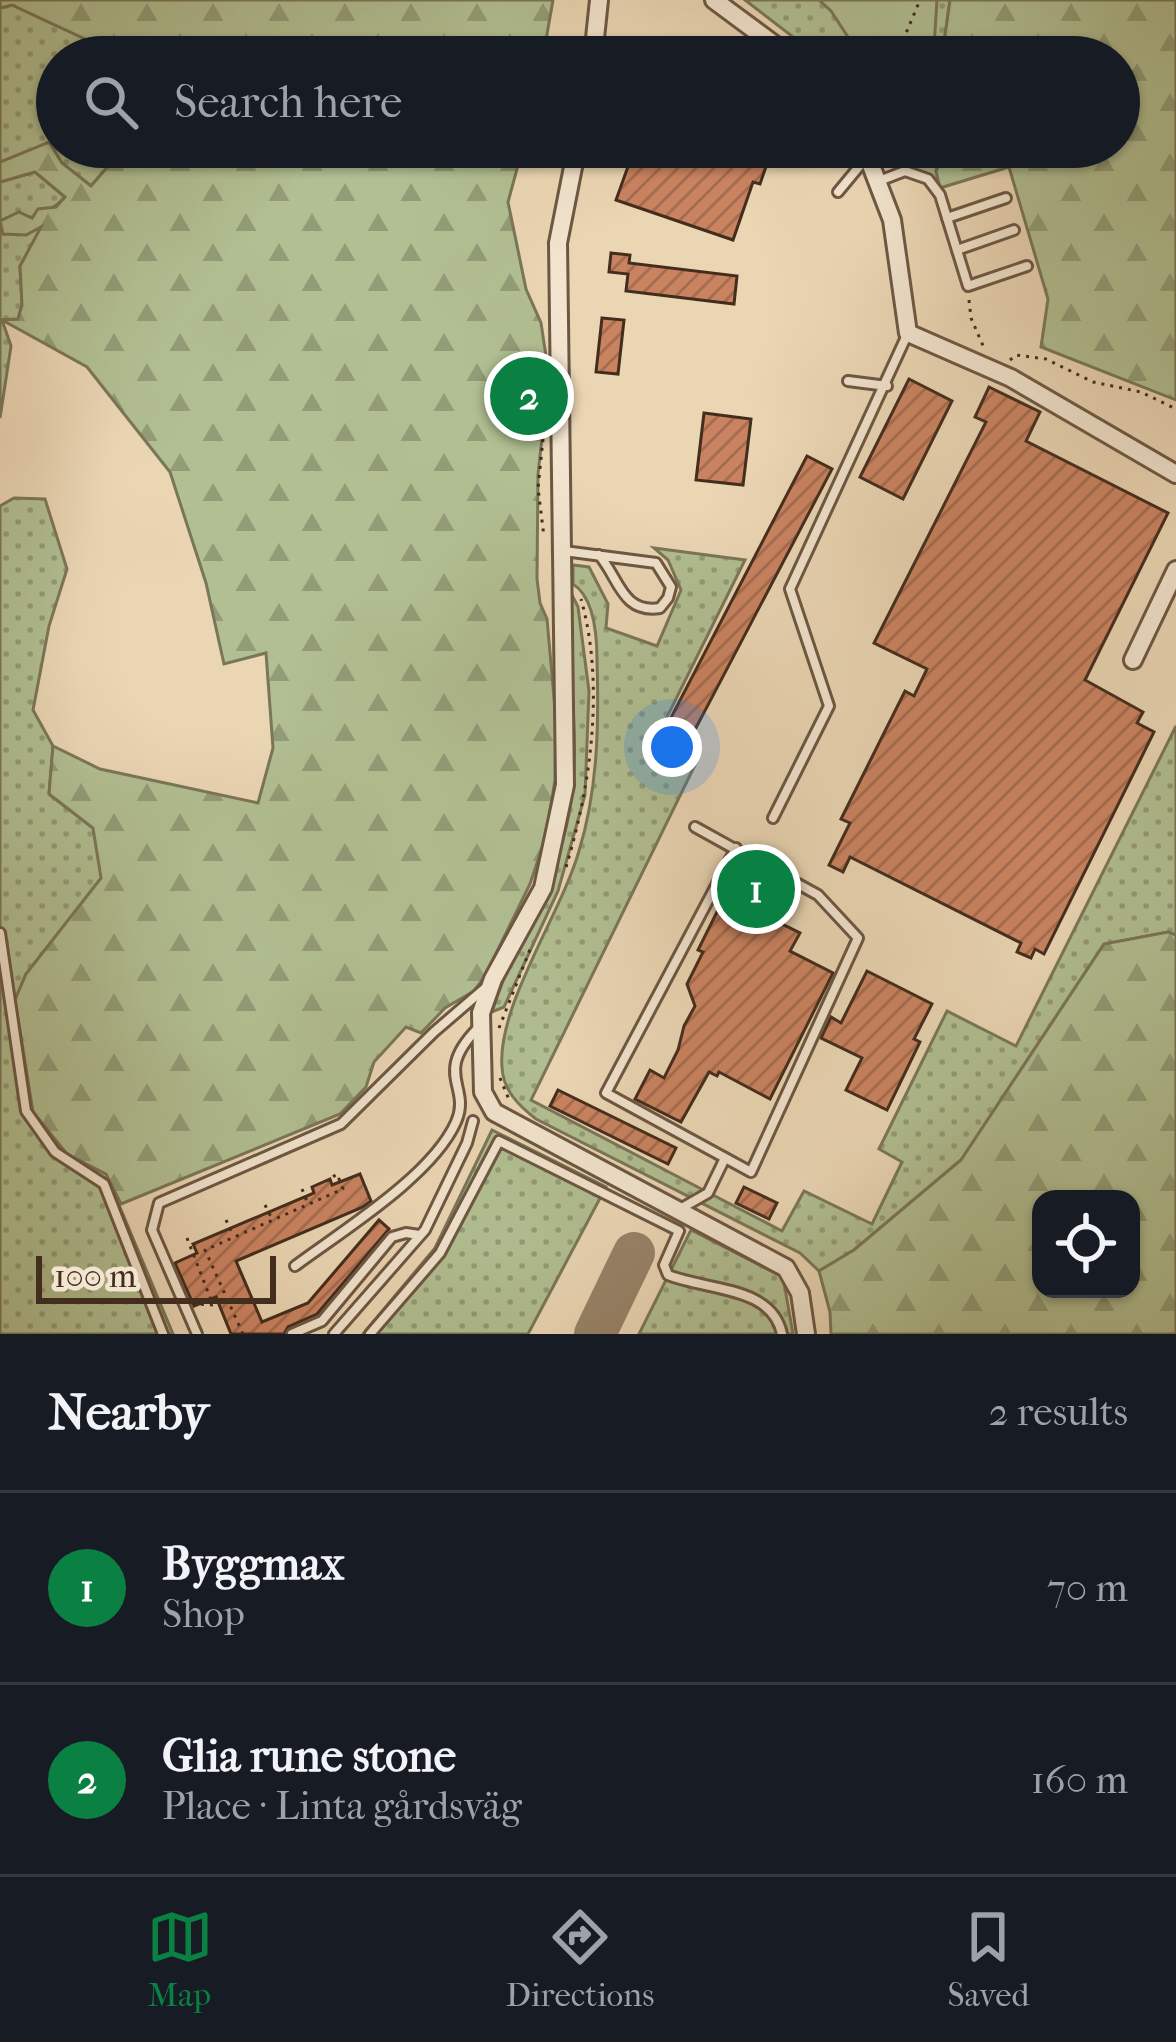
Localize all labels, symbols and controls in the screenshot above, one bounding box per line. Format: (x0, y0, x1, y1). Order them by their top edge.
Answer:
search box (36, 36, 1140, 168)
icon: search (78, 69, 144, 135)
text: Search here (174, 76, 402, 129)
pin: 2 (490, 351, 568, 441)
your location (642, 717, 702, 777)
pin: 1 (717, 844, 795, 934)
map controls (1032, 1190, 1140, 1298)
button: locate (1032, 1190, 1140, 1298)
scale bar (36, 1250, 276, 1303)
text: 100 m (54, 1257, 137, 1296)
text: Nearby (48, 1382, 209, 1442)
text: 2 results (989, 1389, 1128, 1435)
text: Byggmax (162, 1538, 344, 1591)
text: 1 (80, 1565, 94, 1611)
text: 70 m (1047, 1565, 1128, 1611)
text: Shop (162, 1591, 245, 1637)
text: Glia rune stone (162, 1730, 456, 1783)
text: 2 (77, 1757, 97, 1803)
text: 160 m (1031, 1757, 1128, 1803)
text: Place · Linta gårdsväg (162, 1783, 522, 1829)
tab: Map (147, 1904, 213, 2015)
tab: Directions (506, 1904, 654, 2015)
tab: Saved (948, 1904, 1029, 2015)

